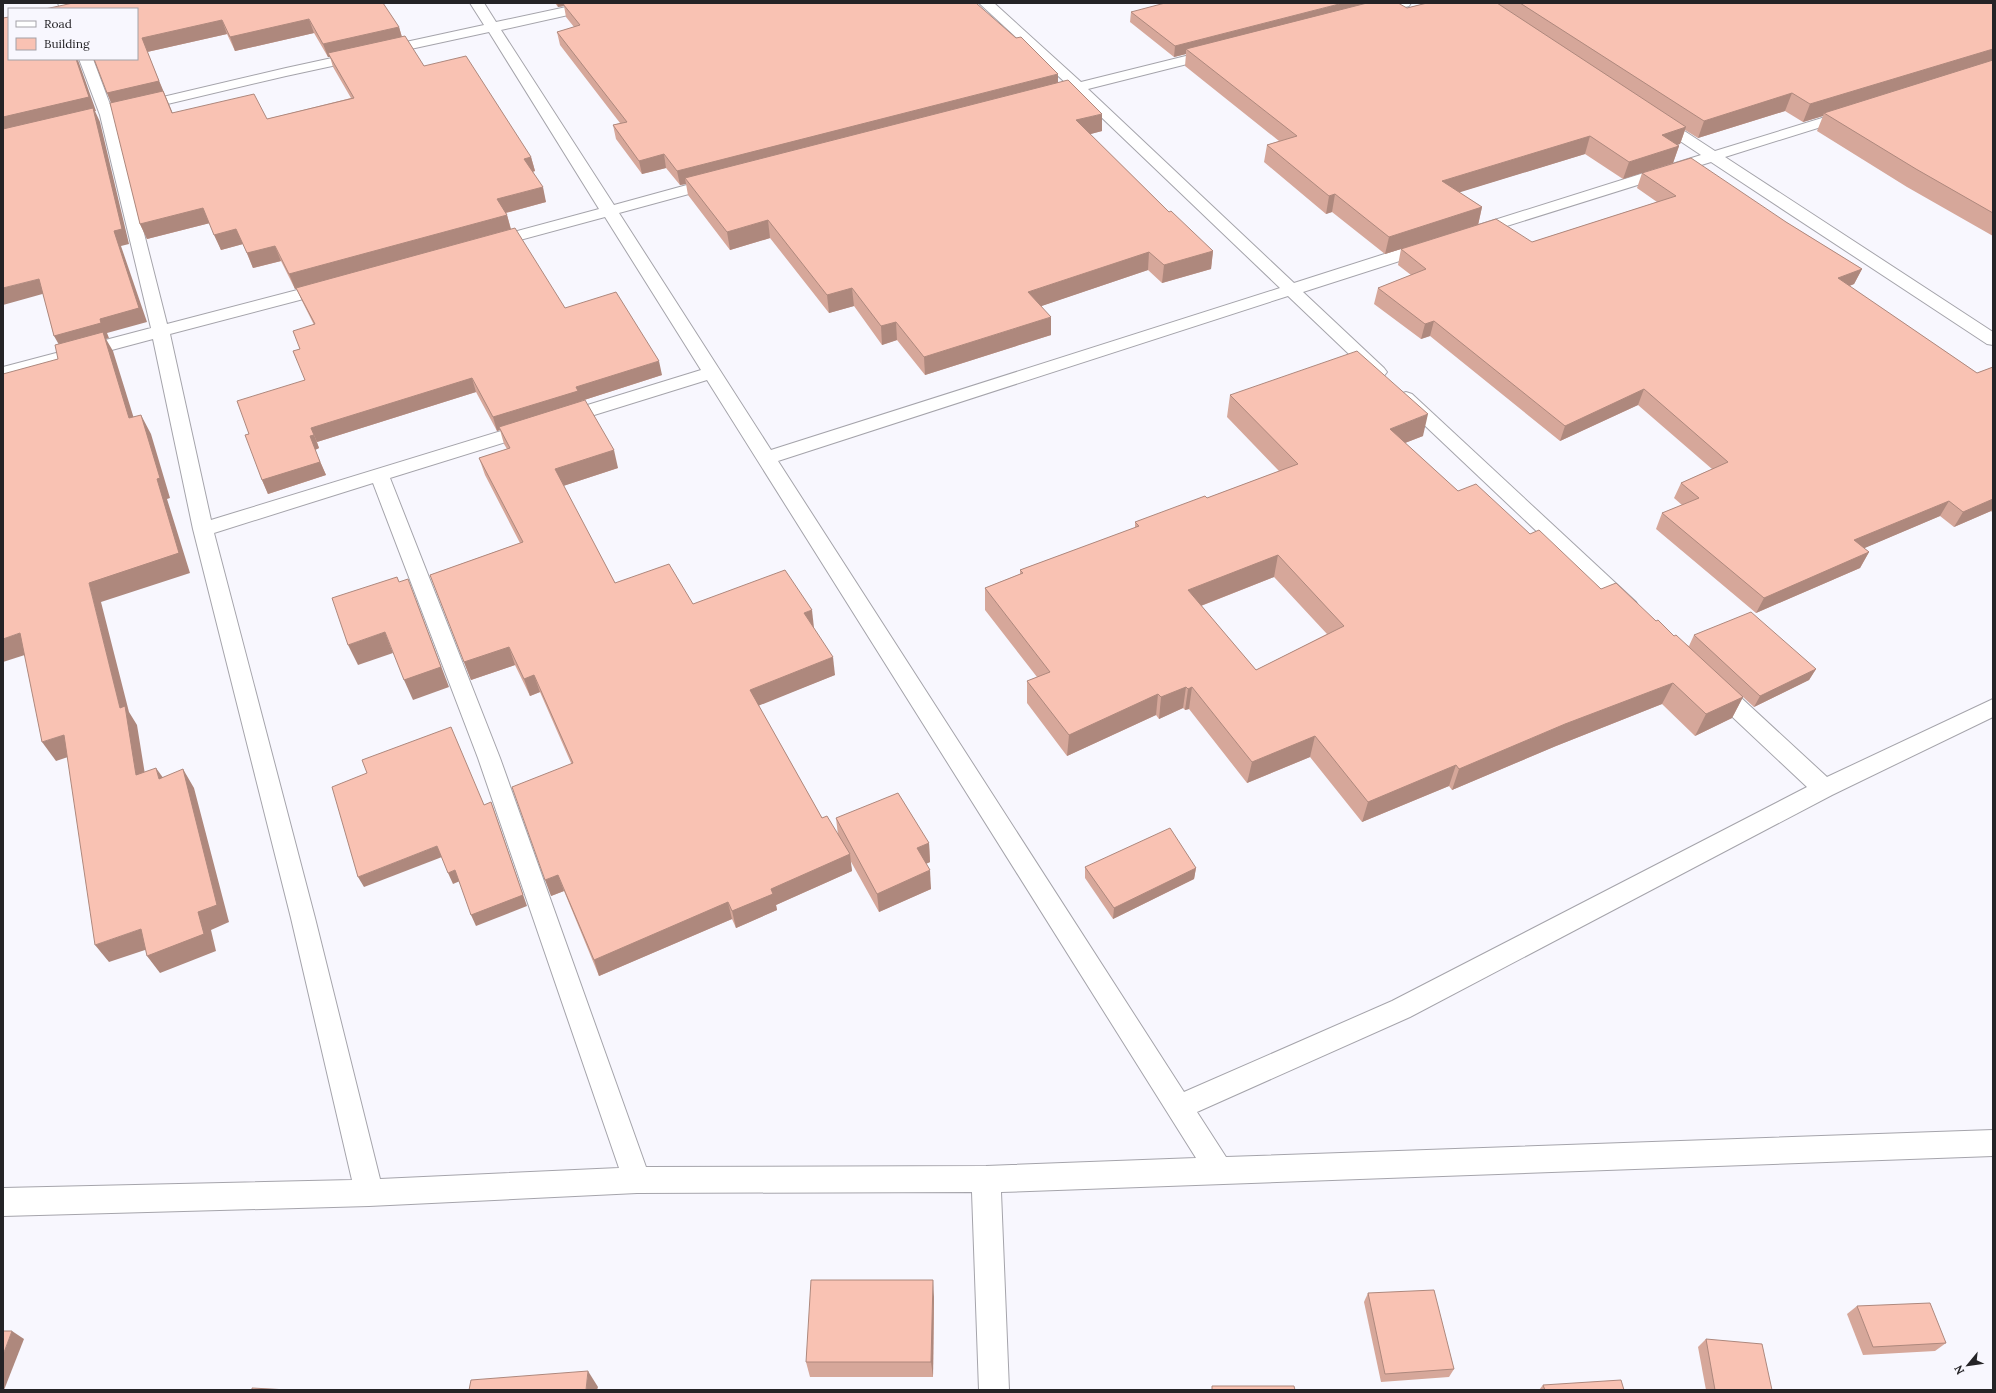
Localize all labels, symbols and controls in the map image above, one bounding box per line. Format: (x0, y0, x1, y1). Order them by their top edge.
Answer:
legend (8, 8, 138, 60)
text: Road (44, 16, 72, 31)
text: Building (44, 36, 90, 51)
north arrow (1948, 1345, 1988, 1385)
text: N (1951, 1362, 1967, 1377)

